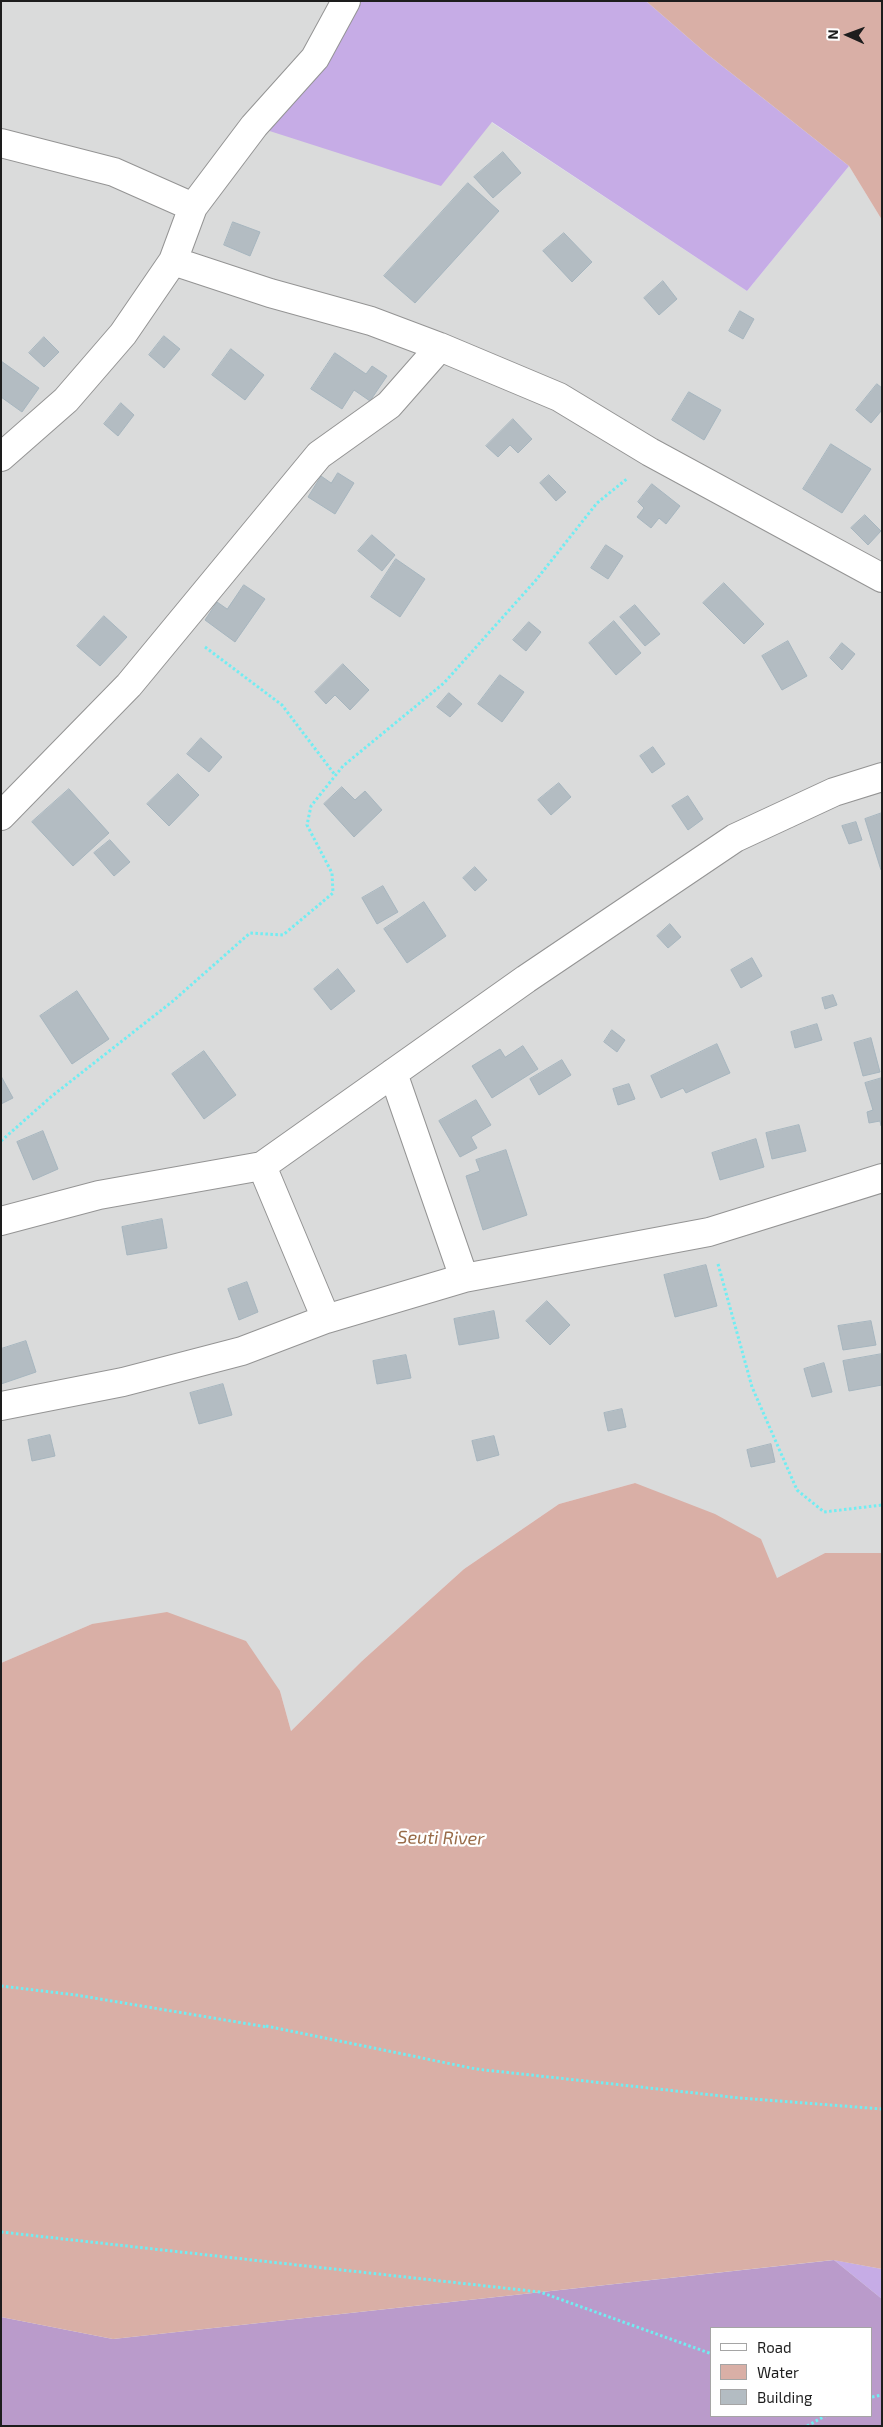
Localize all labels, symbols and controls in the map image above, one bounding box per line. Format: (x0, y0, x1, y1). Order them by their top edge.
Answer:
north arrow (823, 10, 873, 60)
text: N (824, 29, 841, 40)
water label: Seuti River (397, 1826, 485, 1850)
legend (710, 2327, 873, 2417)
text: Road (757, 2338, 792, 2356)
text: Water (757, 2363, 799, 2381)
text: Building (757, 2388, 812, 2406)

